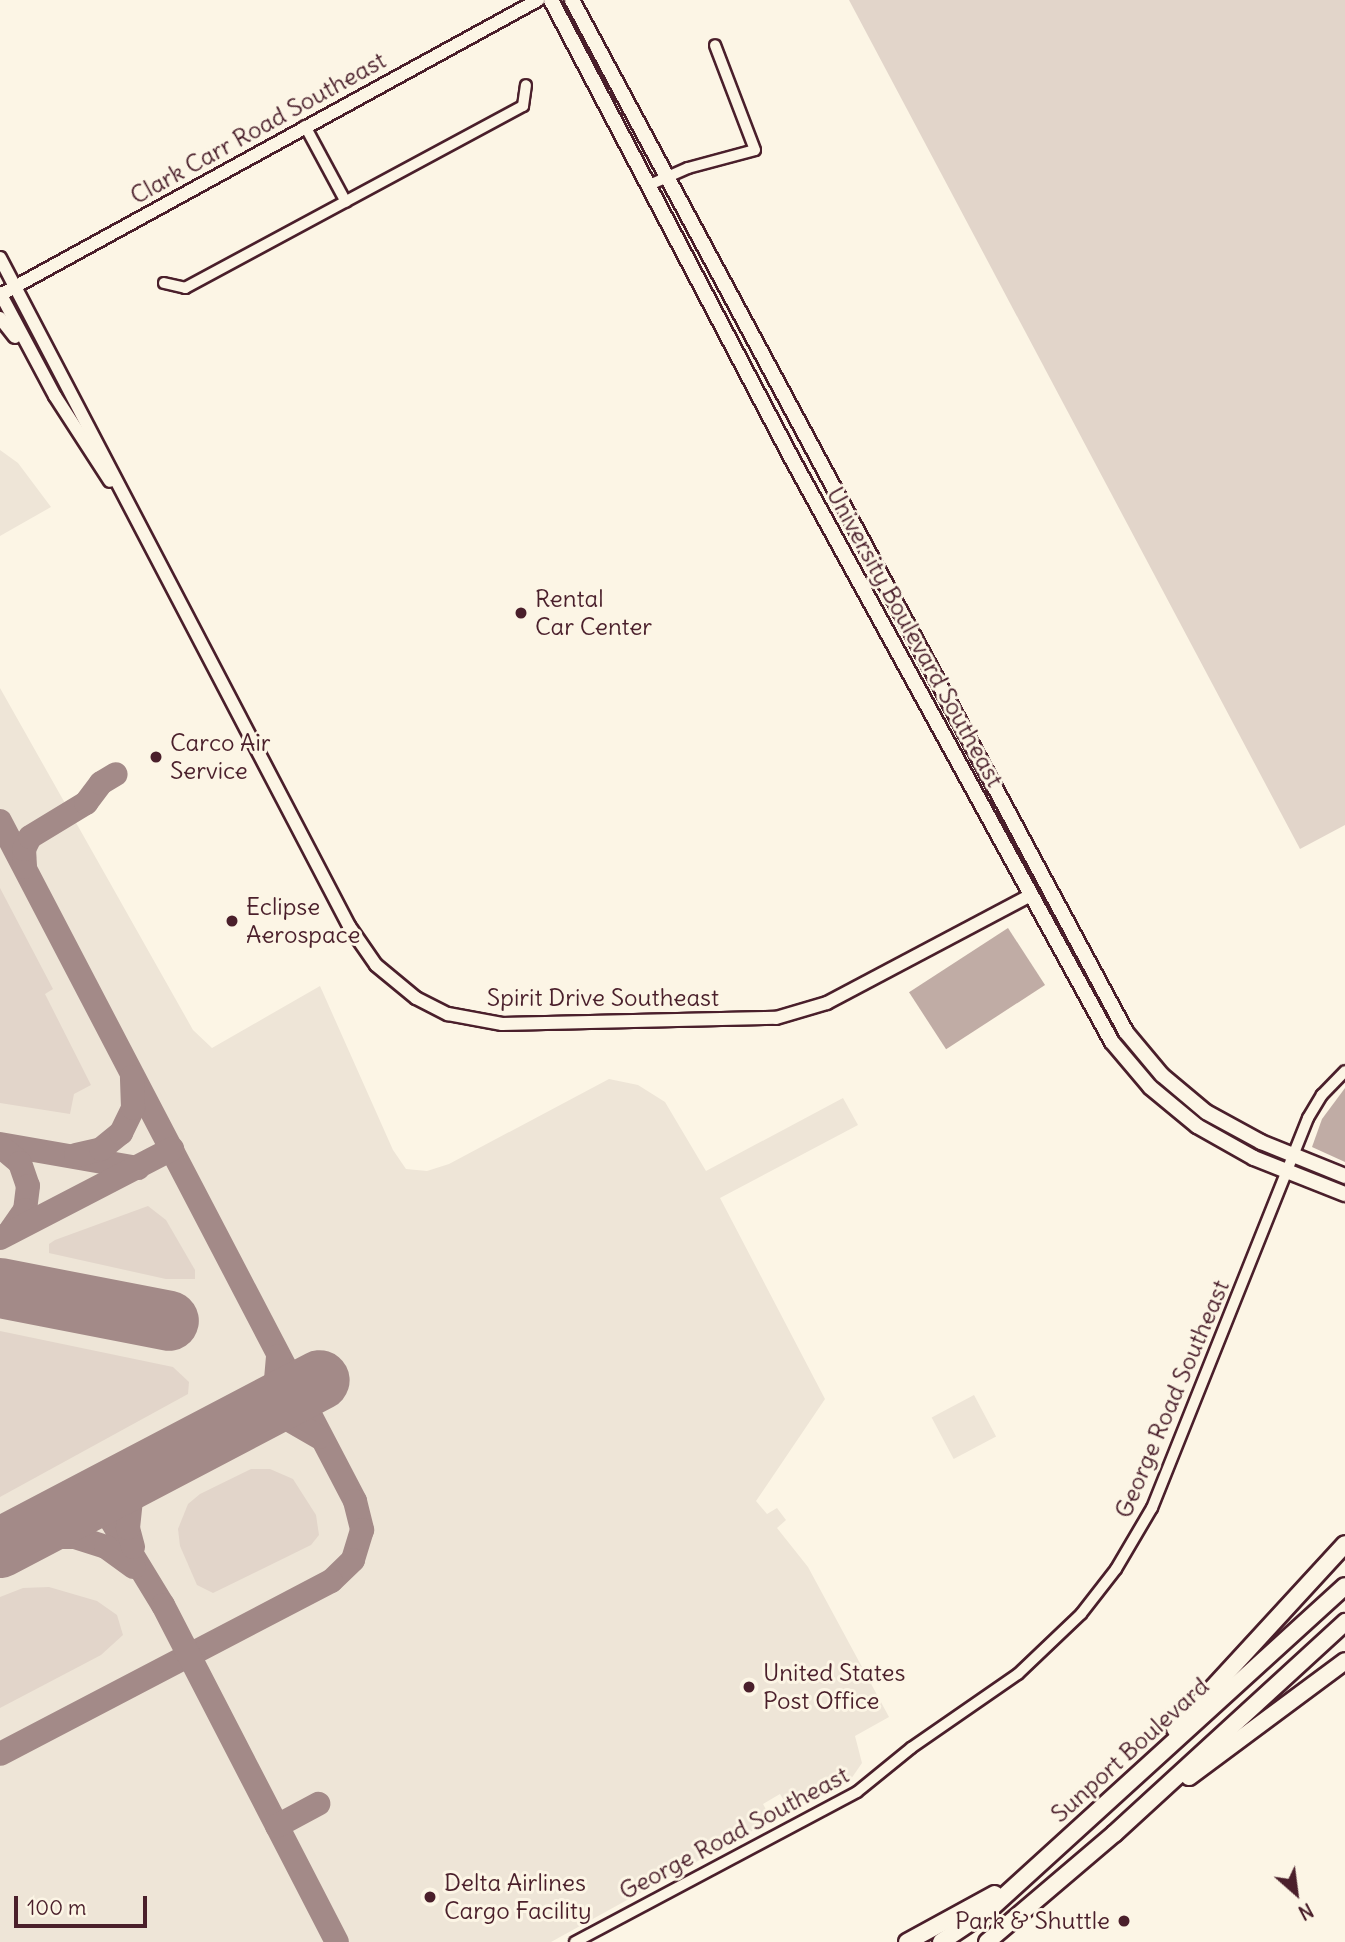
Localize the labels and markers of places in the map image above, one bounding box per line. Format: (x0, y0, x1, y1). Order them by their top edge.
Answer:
place label: Rental Car Center (535, 585, 652, 641)
marker: Rental Car Center (513, 605, 529, 621)
place label: Carco Air Service (170, 729, 271, 785)
marker: Carco Air Service (148, 749, 164, 765)
place label: Eclipse Aerospace (246, 893, 360, 949)
marker: Eclipse Aerospace (224, 913, 240, 929)
place label: United States Post Office (763, 1659, 905, 1715)
marker: United States Post Office (741, 1679, 757, 1695)
place label: Delta Airlines Cargo Facility (444, 1869, 592, 1925)
marker: Delta Airlines Cargo Facility (422, 1889, 438, 1905)
place label: Park & Shuttle (955, 1907, 1110, 1935)
marker: Park & Shuttle (1116, 1913, 1132, 1929)

